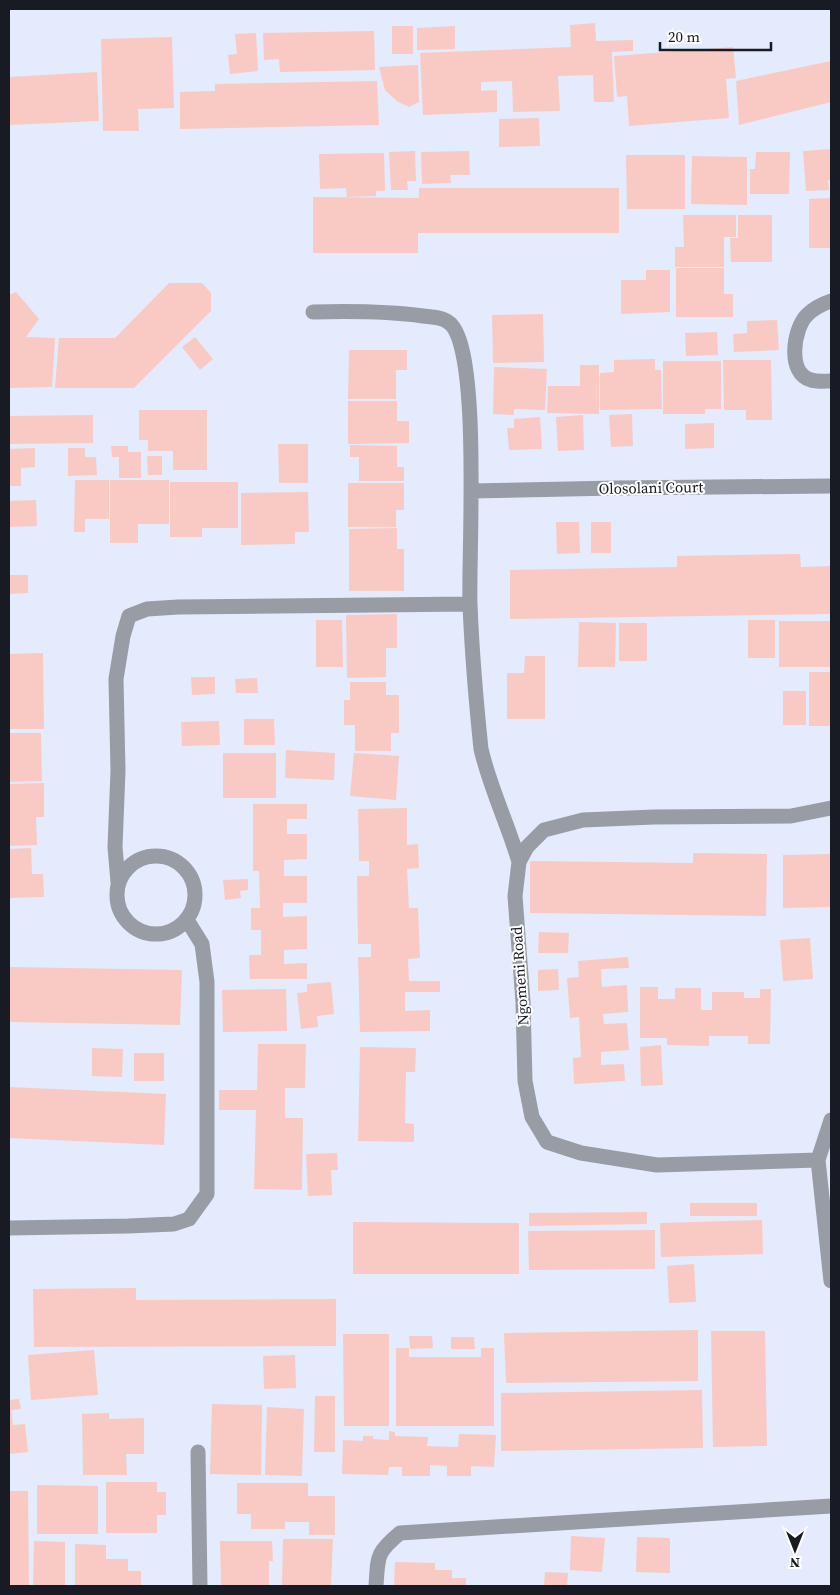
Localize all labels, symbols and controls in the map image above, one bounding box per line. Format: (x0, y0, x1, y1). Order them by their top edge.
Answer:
scale bar (660, 20, 771, 52)
text: 20 m (668, 26, 700, 47)
street label: Olosolani Court (598, 476, 704, 499)
street label: Ngomeni Road (506, 926, 533, 1026)
north arrow (770, 1525, 820, 1575)
text: N (790, 1553, 800, 1573)

